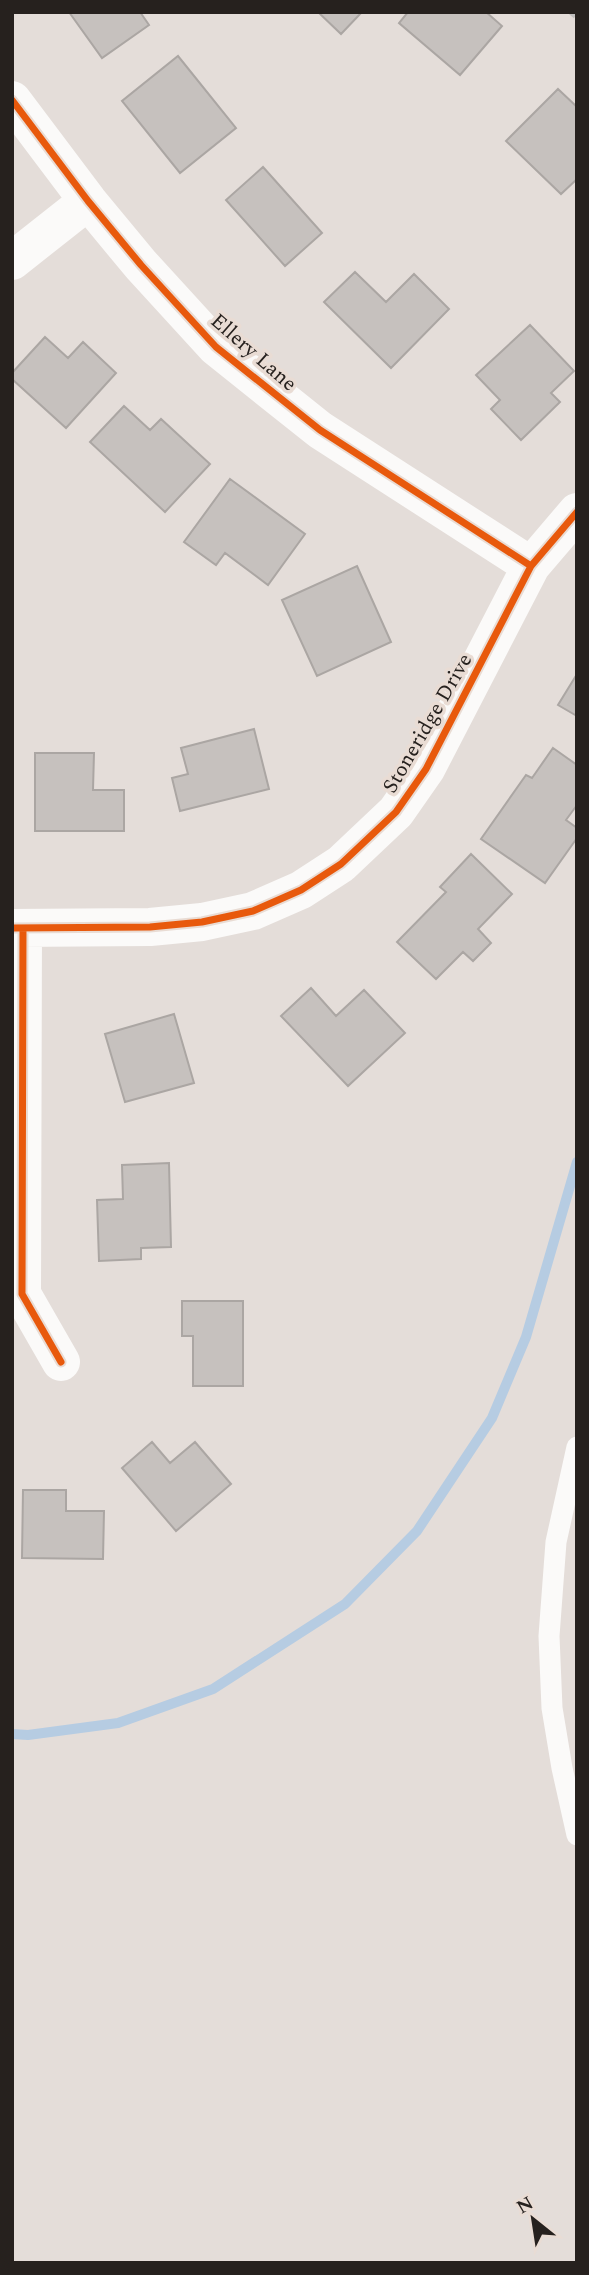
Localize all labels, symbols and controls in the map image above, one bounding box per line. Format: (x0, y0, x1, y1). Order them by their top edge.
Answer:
street label: Ellery Lane (203, 306, 304, 400)
street label: Stoneridge Drive (375, 647, 481, 800)
north arrow (498, 2184, 568, 2254)
text: N (511, 2189, 539, 2222)

